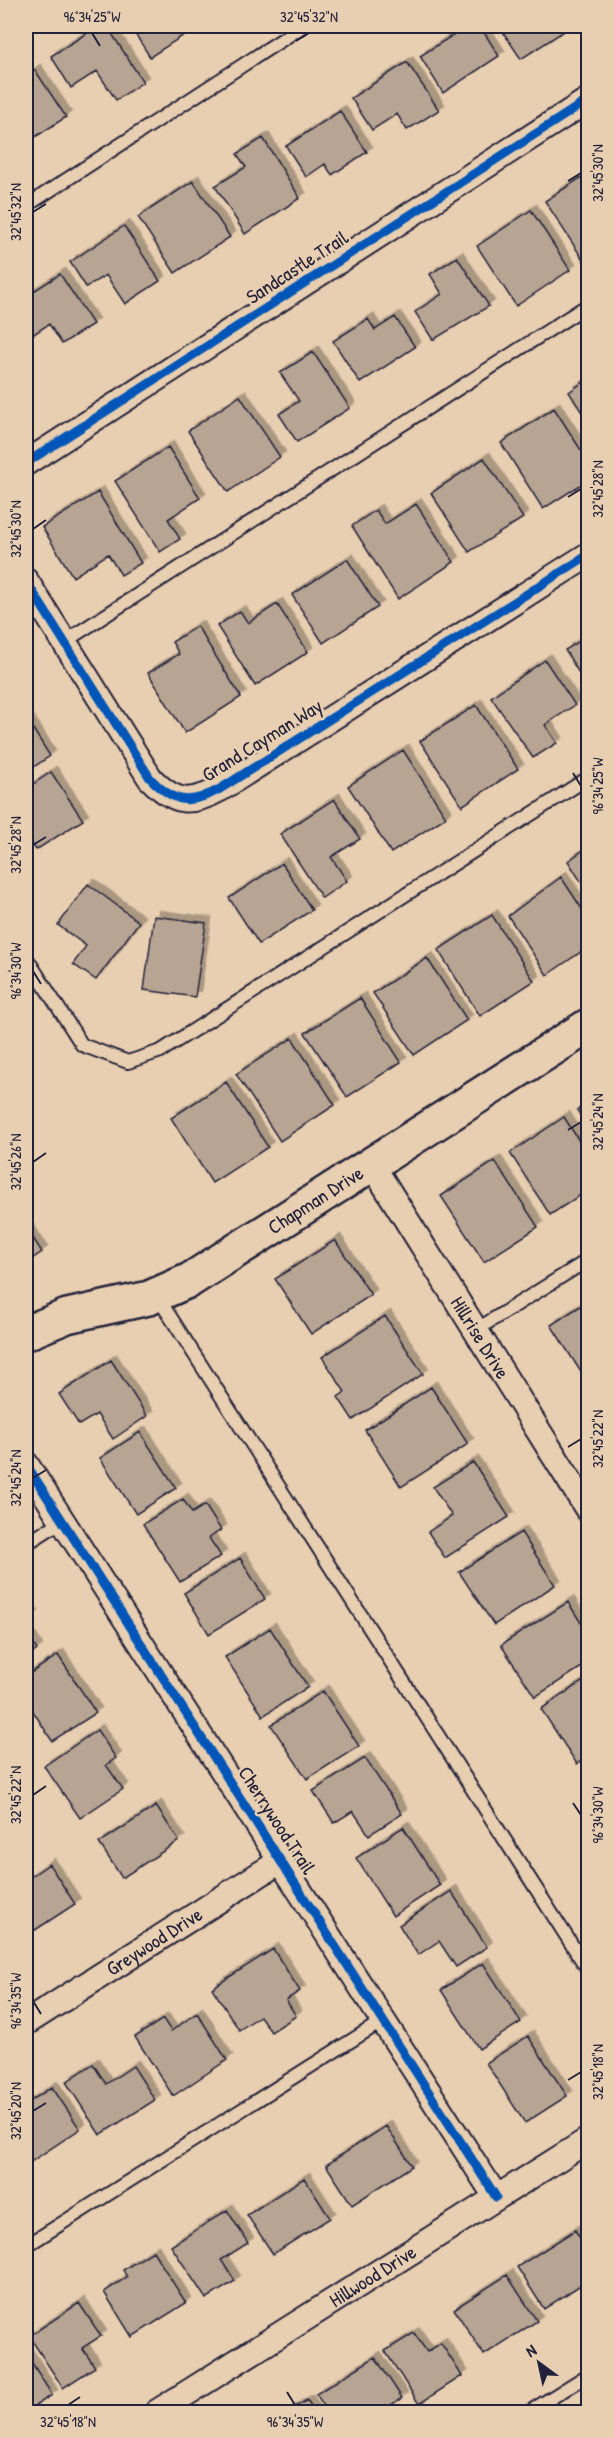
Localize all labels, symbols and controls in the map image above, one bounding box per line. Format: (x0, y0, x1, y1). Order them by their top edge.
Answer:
text: 96°34'25"W (64, 6, 121, 27)
text: 32°45'32"N (280, 6, 338, 27)
text: 32°45'30"N (587, 144, 608, 202)
text: 32°45'32"N (5, 183, 26, 241)
street label: Sandcastle Trail (240, 223, 354, 310)
text: 32°45'28"N (587, 460, 608, 518)
text: 32°45'30"N (5, 500, 26, 558)
street label: Grand Cayman Way (196, 692, 327, 787)
text: 96°34'25"W (587, 757, 608, 814)
text: 32°45'28"N (5, 816, 26, 874)
text: 96°34'30"W (5, 942, 26, 1000)
text: 32°45'24"N (587, 1094, 608, 1150)
text: 32°45'26"N (5, 1133, 26, 1191)
street label: Chapman Drive (262, 1159, 368, 1240)
street label: Hillrise Drive (445, 1291, 517, 1384)
text: 32°45'22"N (587, 1410, 608, 1468)
text: 32°45'24"N (5, 1450, 26, 1506)
street label: Cherrywood Trail (232, 1761, 323, 1880)
text: 32°45'22"N (5, 1766, 26, 1824)
text: 96°34'30"W (587, 1786, 608, 1844)
street label: Greywood Drive (101, 1900, 207, 1982)
text: 96°34'35"W (5, 1972, 26, 2029)
text: 32°45'18"N (587, 2044, 608, 2100)
text: 32°45'20"N (5, 2082, 26, 2140)
street label: Hillwood Drive (324, 2238, 421, 2313)
north arrow (509, 2333, 569, 2393)
text: N (521, 2339, 541, 2362)
text: 32°45'18"N (40, 2411, 96, 2432)
text: 96°34'35"W (267, 2411, 324, 2432)

